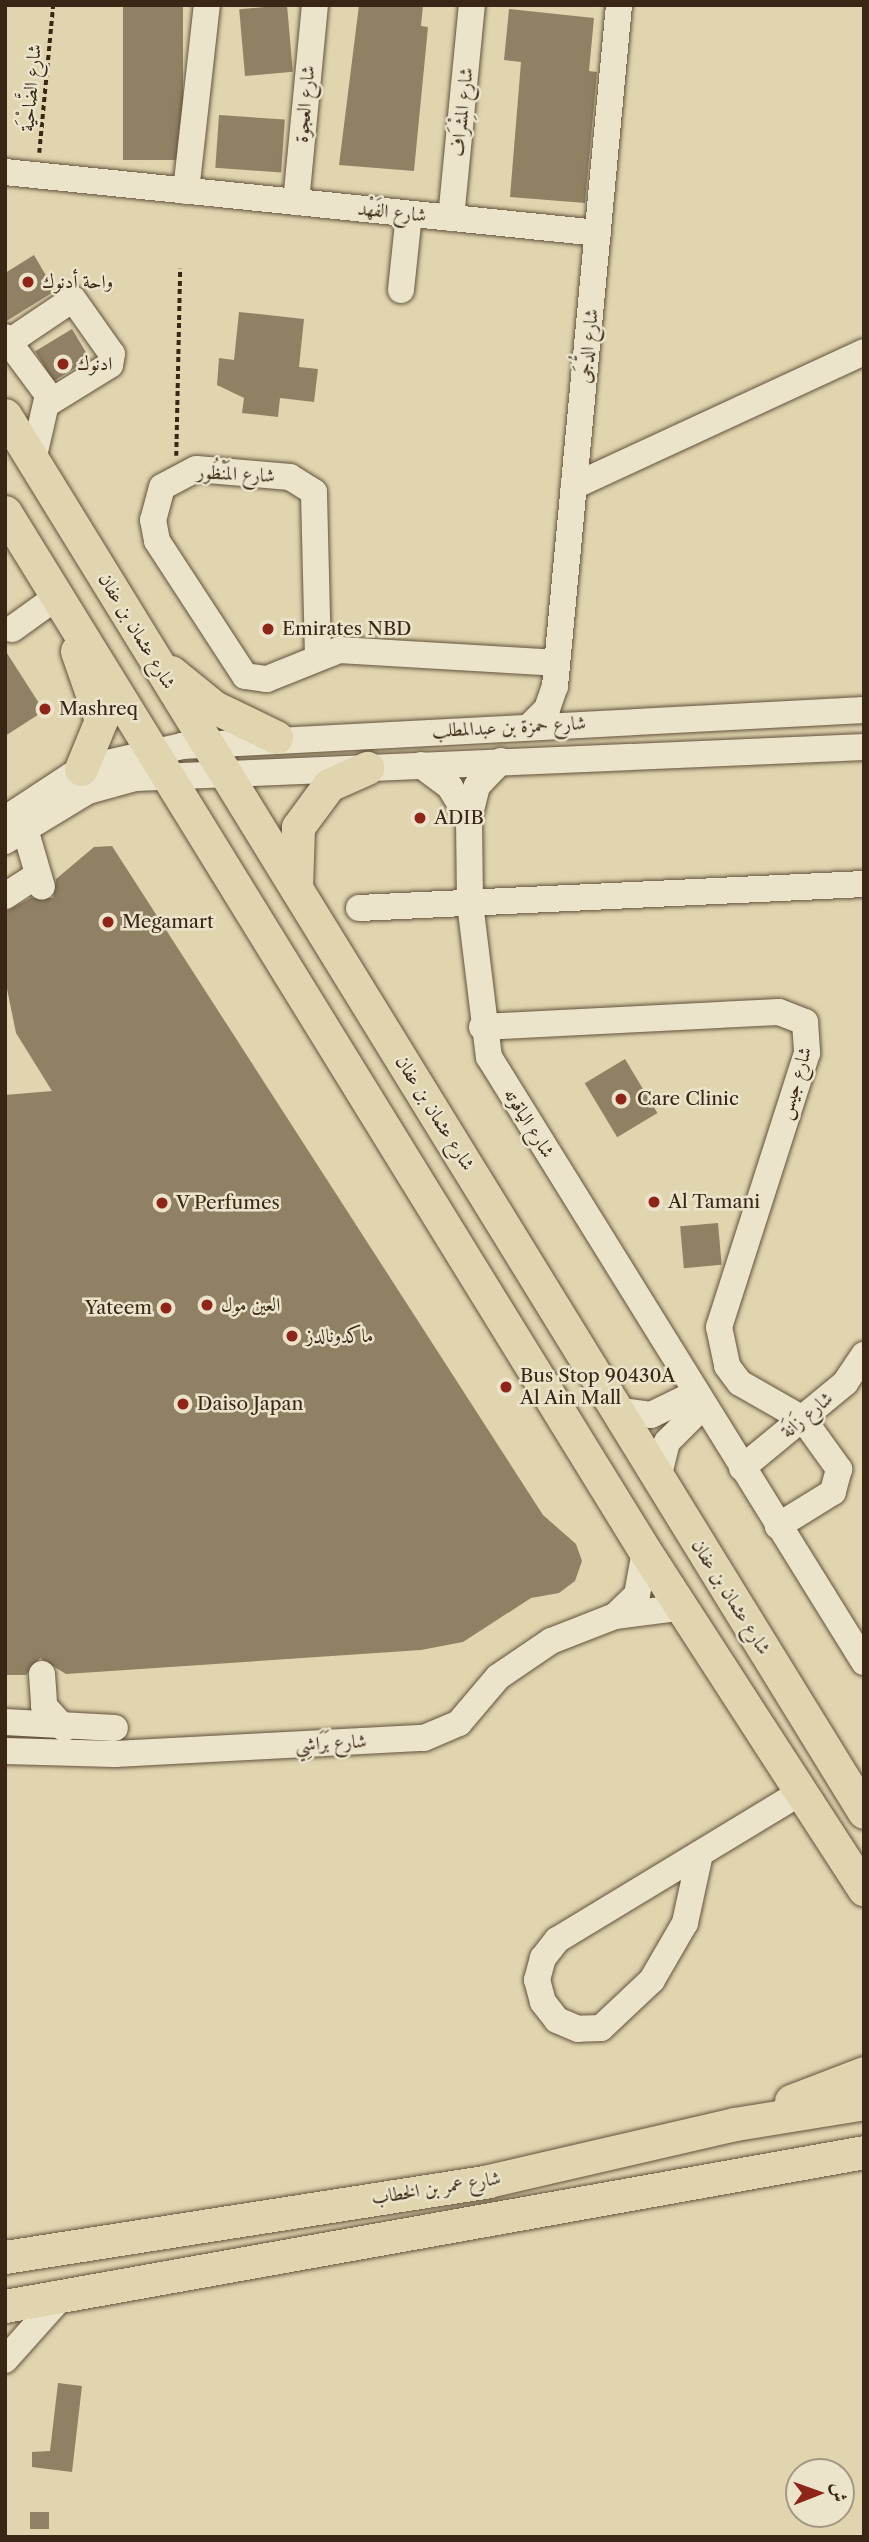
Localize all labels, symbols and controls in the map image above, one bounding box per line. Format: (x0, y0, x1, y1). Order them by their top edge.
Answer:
street label: شارع الضَّاحْيَة (16, 43, 46, 133)
street label: شارع العجوة (290, 64, 320, 144)
street label: شارع المِشْرَاف (446, 66, 478, 158)
street label: شارع الفَهْد (356, 197, 428, 227)
place label: واحة أدنوك (42, 271, 113, 293)
marker: واحة أدنوك (20, 274, 36, 290)
street label: شارع الدُّجَى (573, 308, 603, 384)
place label: ادنوك (77, 353, 112, 375)
marker: ادنوك (55, 356, 71, 372)
street label: شارع المَنْظُور (196, 461, 276, 487)
street label: شارع عثمان بن عفان (93, 569, 181, 693)
place label: Emirates NBD (282, 618, 411, 640)
marker: Emirates NBD (260, 621, 276, 637)
place label: Mashreq (59, 698, 138, 720)
marker: Mashreq (37, 701, 53, 717)
street label: شارع حمزة بن عبدالمطلب (431, 712, 587, 742)
place label: ADIB (434, 807, 484, 829)
marker: ADIB (412, 810, 428, 826)
place label: Megamart (122, 911, 214, 933)
marker: Megamart (100, 914, 116, 930)
street label: شارع جيس (773, 1044, 817, 1122)
street label: شارع عثمان بن عفان (390, 1051, 480, 1175)
street label: شارع الياقوته (499, 1084, 559, 1162)
place label: Care Clinic (637, 1088, 739, 1110)
marker: Care Clinic (611, 1089, 631, 1109)
place label: Al Tamani (668, 1191, 761, 1213)
place label: V Perfumes (176, 1192, 281, 1214)
marker: Al Tamani (646, 1194, 662, 1210)
marker: V Perfumes (154, 1195, 170, 1211)
place label: العين مول (221, 1294, 280, 1316)
place label: Yateem (85, 1297, 152, 1319)
marker: العين مول (199, 1297, 215, 1313)
marker: Yateem (158, 1300, 174, 1316)
place label: ماكدونالدز (306, 1325, 373, 1347)
marker: ماكدونالدز (284, 1328, 300, 1344)
place label: Bus Stop 90430A Al Ain Mall (520, 1365, 675, 1409)
marker: Bus Stop 90430A Al Ain Mall (498, 1379, 514, 1395)
street label: شارع زَانَة (776, 1387, 838, 1443)
place label: Daiso Japan (197, 1393, 303, 1415)
marker: Daiso Japan (175, 1396, 191, 1412)
street label: شارع عثمان بن عفان (686, 1535, 776, 1659)
street label: شارع بَرَاشِي (295, 1730, 367, 1756)
street label: شارع عمر بن الخطاب (370, 2167, 502, 2209)
north arrow (785, 2458, 855, 2528)
text: ش (828, 2483, 851, 2502)

